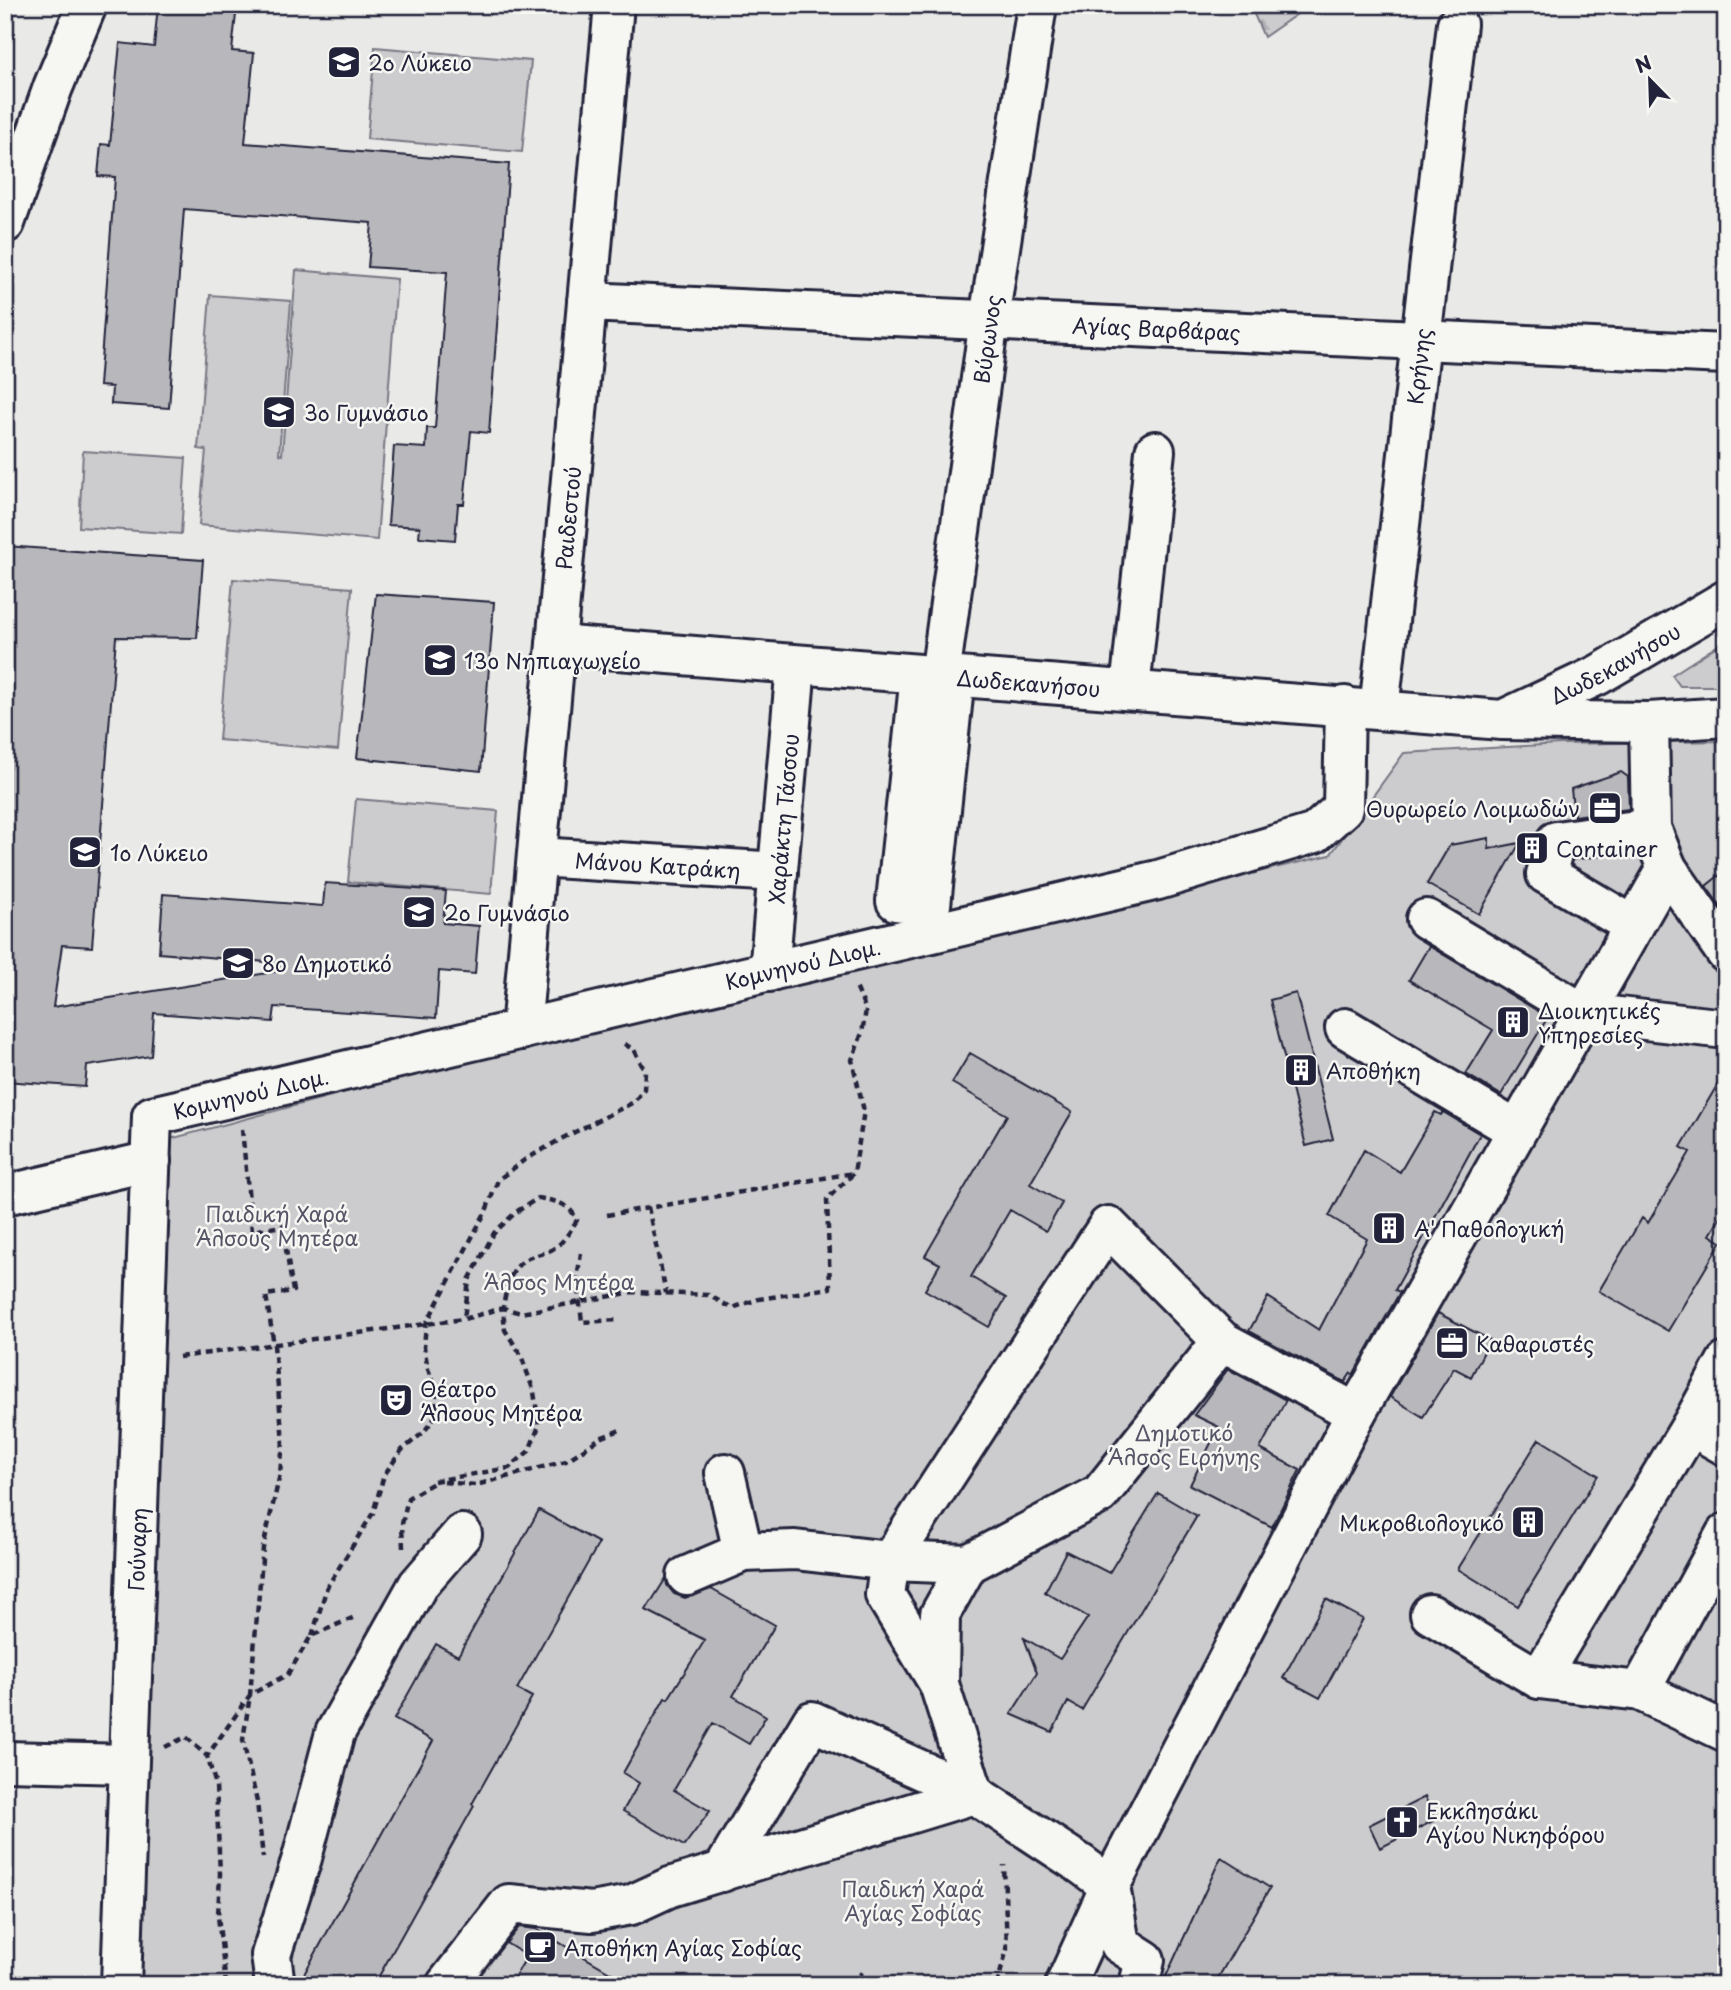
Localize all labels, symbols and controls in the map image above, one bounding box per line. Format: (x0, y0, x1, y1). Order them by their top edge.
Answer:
school or university icon: 2ο Λύκειο (325, 43, 363, 81)
place label: 2ο Λύκειο (368, 46, 472, 78)
north arrow (1616, 46, 1686, 116)
text: N (1631, 48, 1655, 79)
street label: Βύρωνος (964, 293, 1009, 385)
street label: Αγίας Βαρβάρας (1072, 308, 1241, 348)
street label: Κρήνης (1398, 326, 1438, 406)
school or university icon: 3ο Γυμνάσιο (260, 393, 298, 431)
place label: 3ο Γυμνάσιο (304, 396, 428, 428)
street label: Ραιδεστού (547, 465, 588, 571)
street label: Δωδεκανήσου (1545, 614, 1686, 711)
school or university icon: 13ο Νηπιαγωγείο (421, 641, 459, 679)
place label: 13ο Νηπιαγωγείο (464, 644, 641, 676)
street label: Δωδεκανήσου (955, 661, 1102, 704)
street label: Χαράκτη Τάσσου (759, 732, 806, 905)
office icon: Θυρωρείο Λοιμωδών (1586, 789, 1624, 827)
place label: Θυρωρείο Λοιμωδών (1366, 792, 1580, 824)
building icon: Container (1513, 829, 1551, 867)
place label: Container (1556, 832, 1658, 864)
school or university icon: 1ο Λύκειο (66, 833, 104, 871)
place label: 1ο Λύκειο (110, 836, 208, 868)
street label: Μάνου Κατράκη (574, 843, 742, 886)
school or university icon: 2ο Γυμνάσιο (400, 893, 438, 931)
place label: 2ο Γυμνάσιο (444, 896, 569, 928)
street label: Κομνηνού Διομ. (722, 930, 884, 997)
school or university icon: 8ο Δημοτικό (219, 944, 257, 982)
place label: 8ο Δημοτικό (262, 947, 392, 979)
place label: Διοικητικές Υπηρεσίες (1538, 994, 1661, 1050)
building icon: Διοικητικές Υπηρεσίες (1494, 1003, 1532, 1041)
building icon: Αποθήκη (1282, 1051, 1320, 1089)
place label: Αποθήκη (1326, 1054, 1421, 1086)
street label: Κομνηνού Διομ. (170, 1059, 332, 1127)
park label: Παιδική Χαρά Άλσους Μητέρα (196, 1197, 358, 1253)
building icon: Α' Παθολογική (1370, 1209, 1408, 1247)
place label: Α' Παθολογική (1414, 1212, 1565, 1244)
park label: Άλσος Μητέρα (484, 1265, 635, 1297)
office icon: Καθαριστές (1433, 1324, 1471, 1362)
place label: Καθαριστές (1476, 1327, 1594, 1359)
place label: Θέατρο Άλσους Μητέρα (420, 1372, 583, 1428)
theatre icon: Θέατρο Άλσους Μητέρα (377, 1381, 415, 1419)
park label: Δημοτικό Άλσος Ειρήνης (1108, 1416, 1260, 1472)
building icon: Μικροβιολογικό (1509, 1503, 1547, 1541)
place label: Μικροβιολογικό (1339, 1506, 1504, 1538)
street label: Γούναρη (119, 1507, 154, 1592)
place label: Εκκλησάκι Αγίου Νικηφόρου (1426, 1794, 1605, 1850)
church icon: Εκκλησάκι Αγίου Νικηφόρου (1383, 1803, 1421, 1841)
park label: Παιδική Χαρά Αγίας Σοφίας (842, 1872, 985, 1928)
cafe icon: Αποθήκη Αγίας Σοφίας (521, 1928, 559, 1966)
place label: Αποθήκη Αγίας Σοφίας (564, 1931, 802, 1963)

